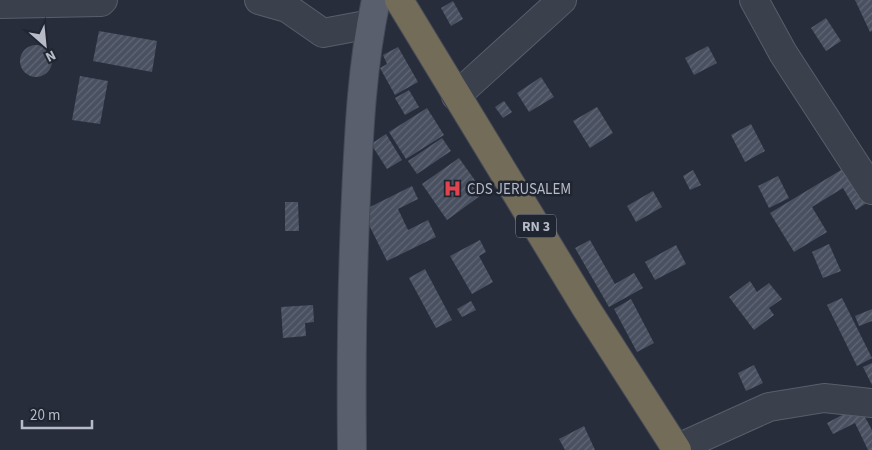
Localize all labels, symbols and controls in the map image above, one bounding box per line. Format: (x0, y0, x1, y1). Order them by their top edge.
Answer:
north arrow (20, 20, 70, 70)
text: N (42, 45, 59, 67)
hospital icon: CDS JERUSALEM (443, 179, 463, 199)
place label: CDS JERUSALEM (467, 179, 571, 200)
road number: RN 3 (516, 215, 556, 238)
scale bar (22, 398, 92, 430)
text: 20 m (30, 405, 60, 426)

